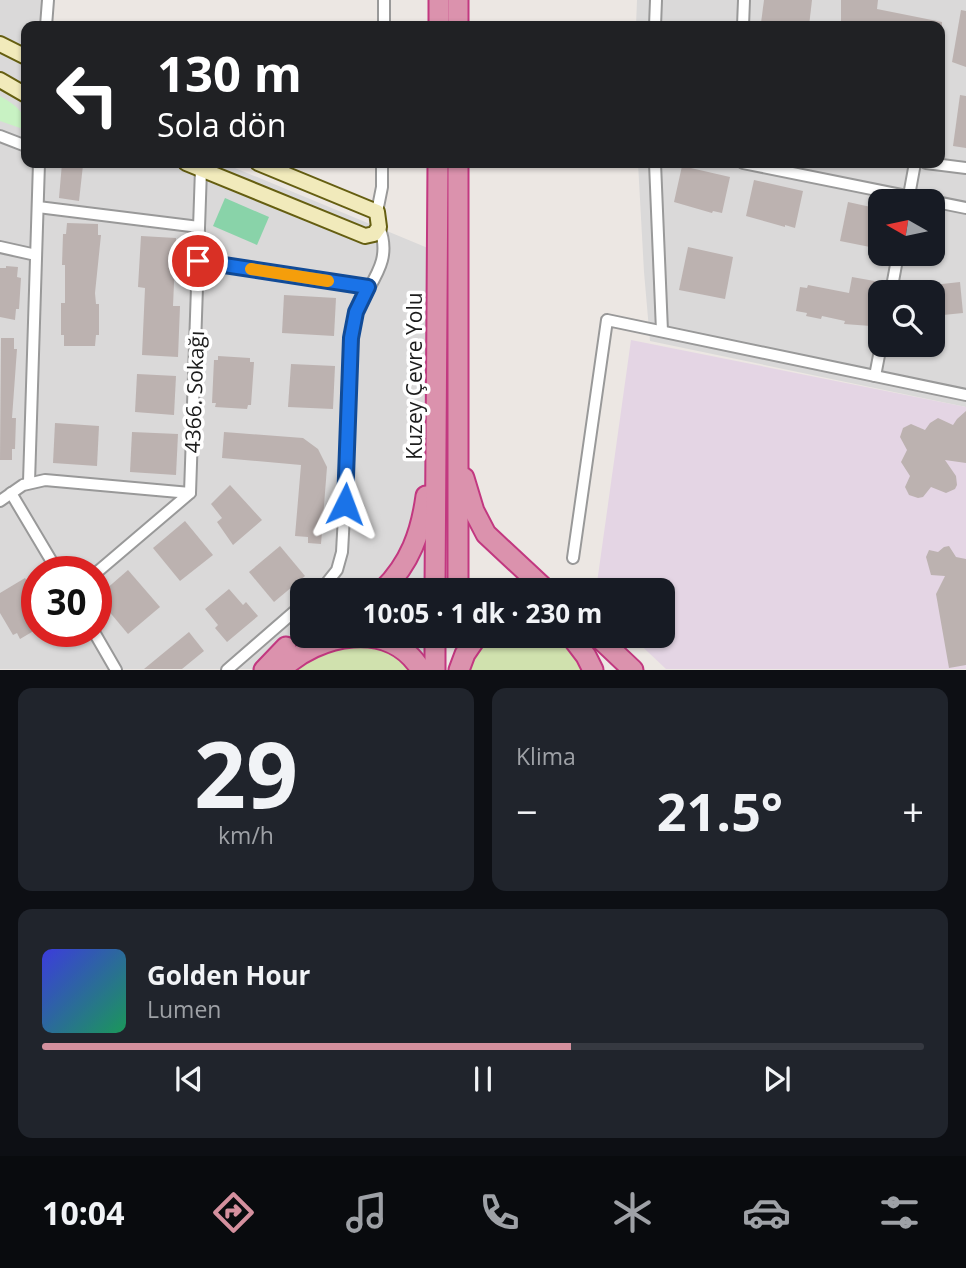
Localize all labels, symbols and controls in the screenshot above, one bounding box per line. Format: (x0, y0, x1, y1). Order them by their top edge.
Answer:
text: 130 m (157, 40, 302, 106)
icon: left (42, 49, 133, 140)
text: Sola dön (157, 103, 286, 146)
north arrow (868, 189, 945, 266)
map controls (868, 189, 945, 357)
pin (168, 231, 228, 291)
icon: arrive (179, 242, 217, 280)
button: search (868, 280, 945, 357)
street label: Kuzey Çevre Yolu (400, 292, 428, 460)
street label: 4366. Sokağı (178, 330, 210, 454)
position arrow (308, 467, 382, 541)
speed limit sign: 30 (21, 556, 112, 647)
text: 10:05 · 1 dk · 230 m (363, 595, 602, 631)
text: 29 (194, 711, 298, 835)
text: Klima (516, 740, 576, 772)
text: 21.5° (657, 775, 783, 846)
text: − (516, 785, 538, 837)
text: + (902, 785, 924, 837)
text: km/h (218, 819, 274, 851)
text: Golden Hour (147, 957, 310, 993)
text: Lumen (147, 993, 221, 1025)
icon: previous (170, 1060, 208, 1098)
icon: pause (464, 1060, 502, 1098)
icon: next (758, 1060, 796, 1098)
icon: directions (209, 1188, 258, 1237)
icon: music (342, 1188, 391, 1237)
icon: phone (475, 1188, 524, 1237)
icon: climate (608, 1188, 657, 1237)
icon: car (742, 1188, 791, 1237)
icon: filters (875, 1188, 924, 1237)
text: 10:04 (42, 1191, 124, 1234)

